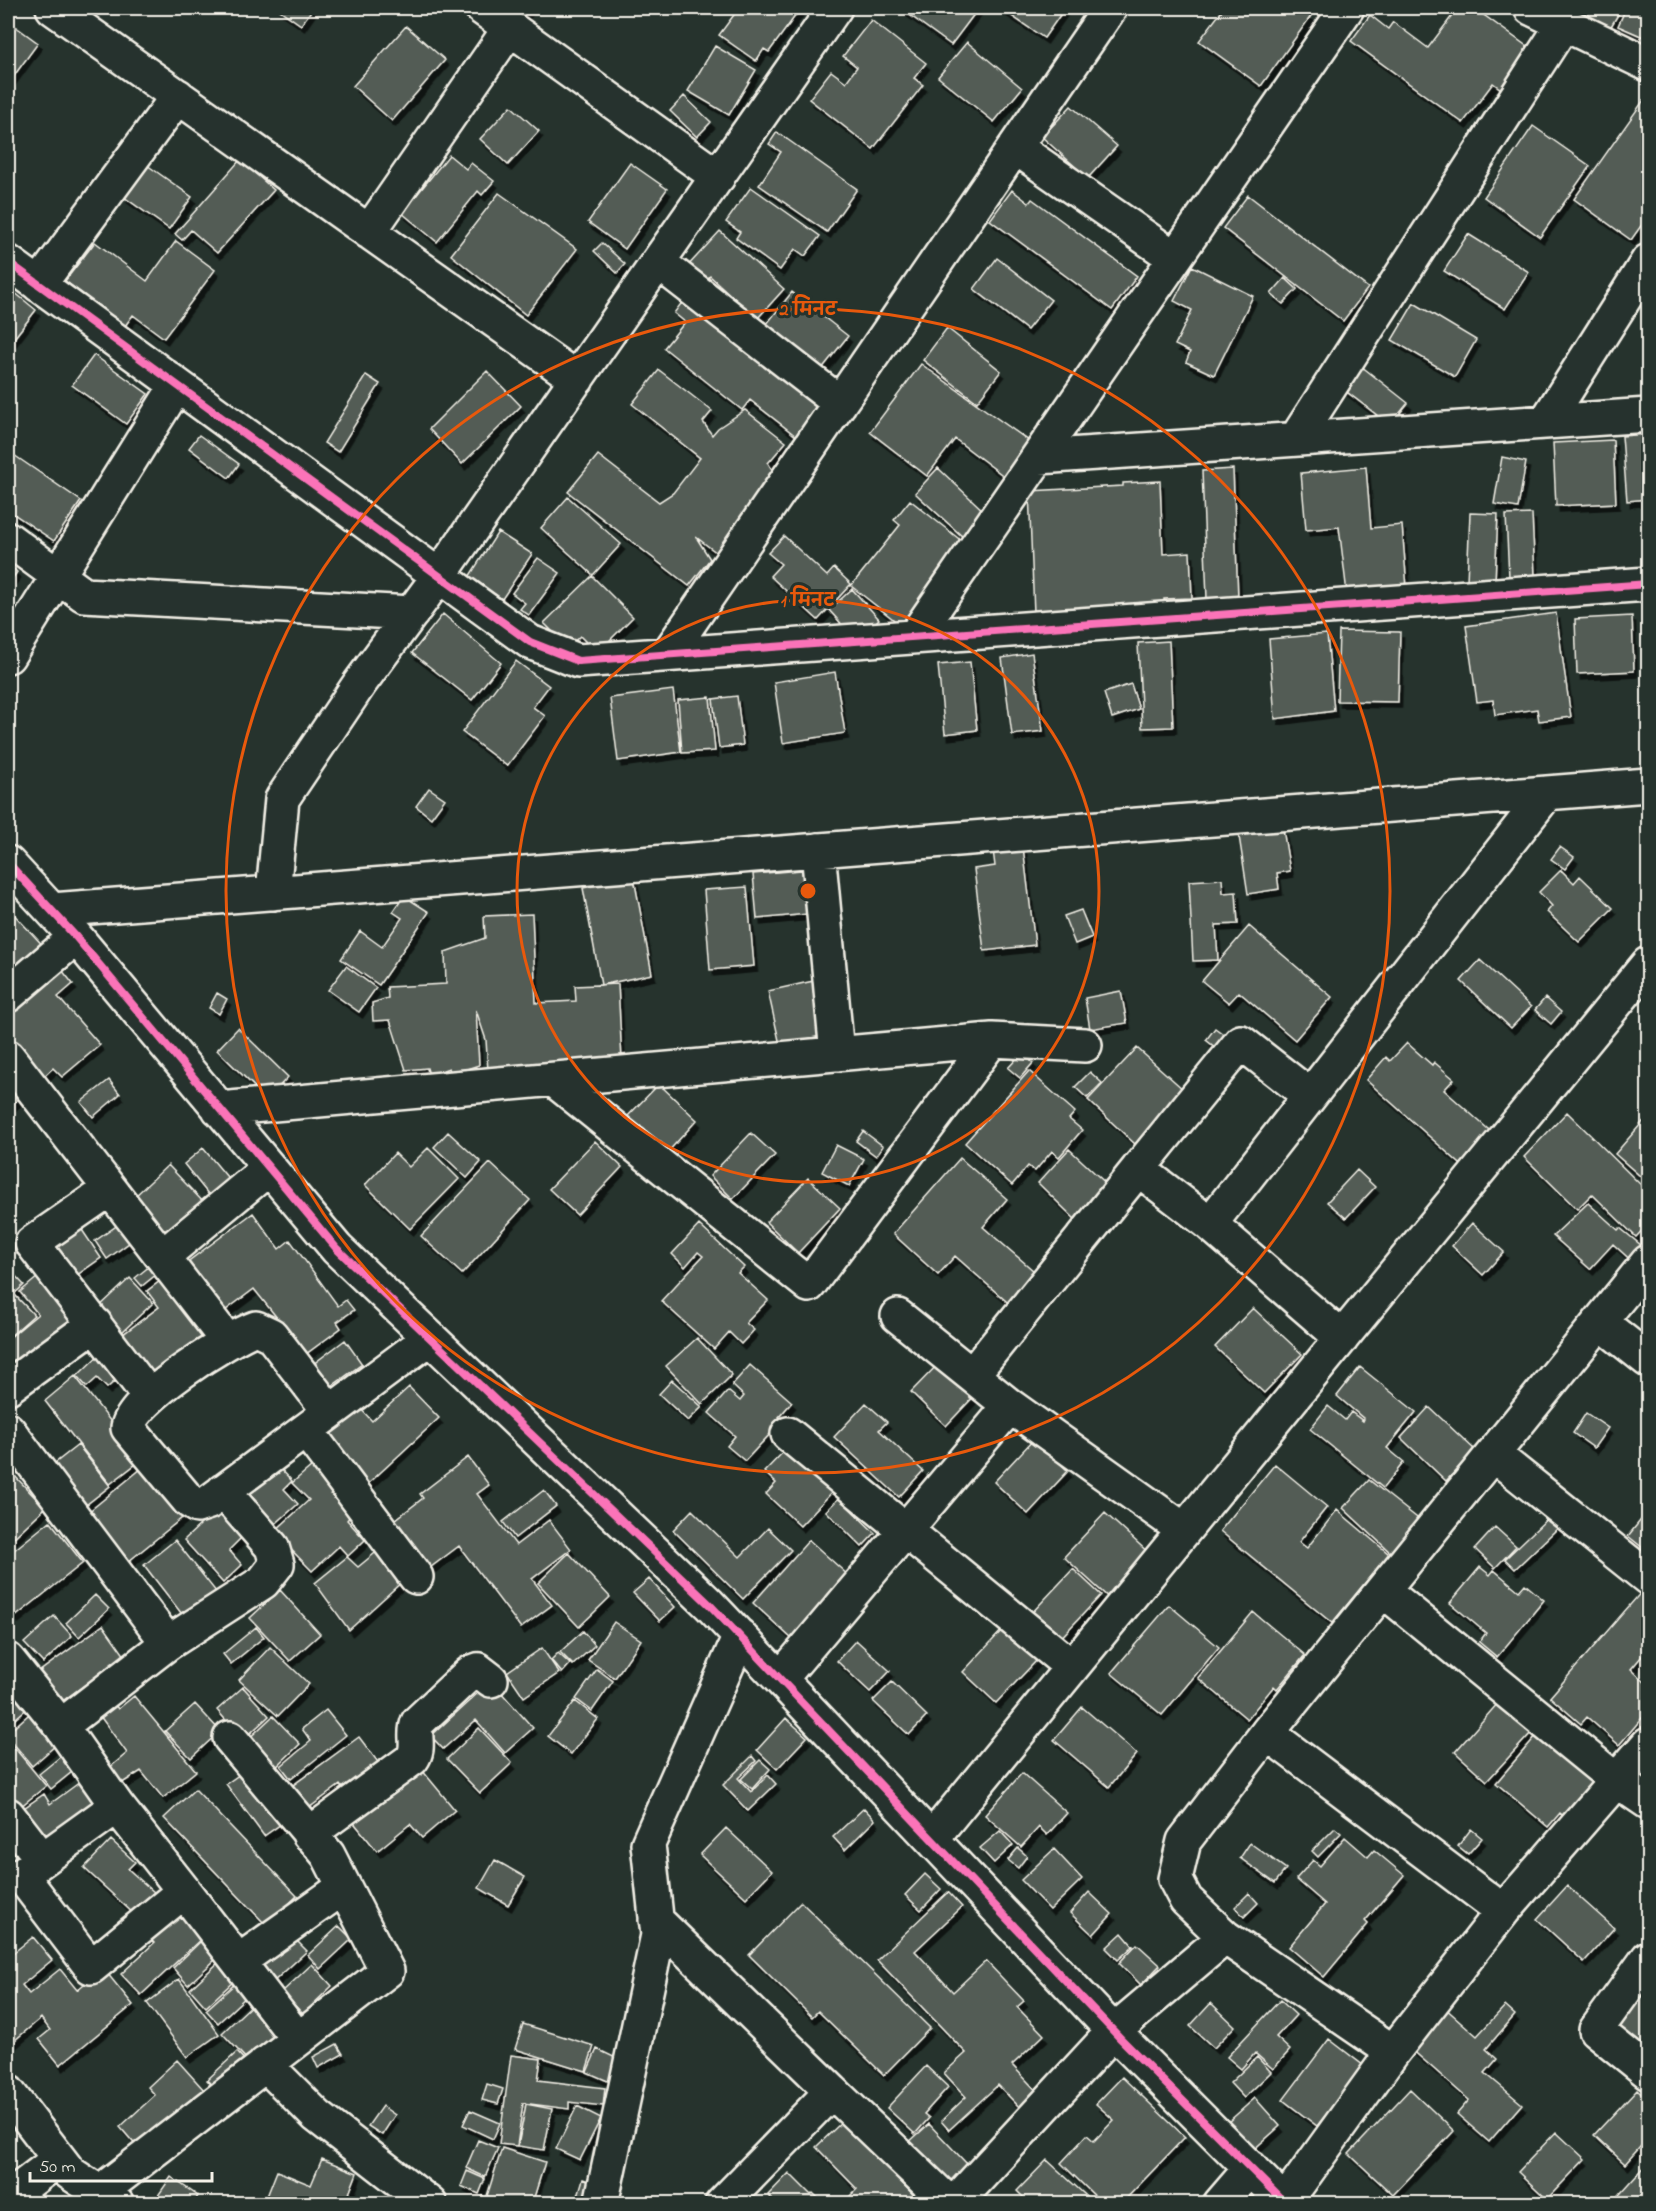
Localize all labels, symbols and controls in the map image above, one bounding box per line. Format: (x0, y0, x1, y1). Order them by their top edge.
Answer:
text: 2 मिनट (778, 294, 839, 324)
text: 1 मिनट (781, 585, 837, 615)
centre of rings (798, 881, 818, 901)
scale bar (30, 2145, 212, 2183)
text: 50 m (39, 2155, 76, 2181)

